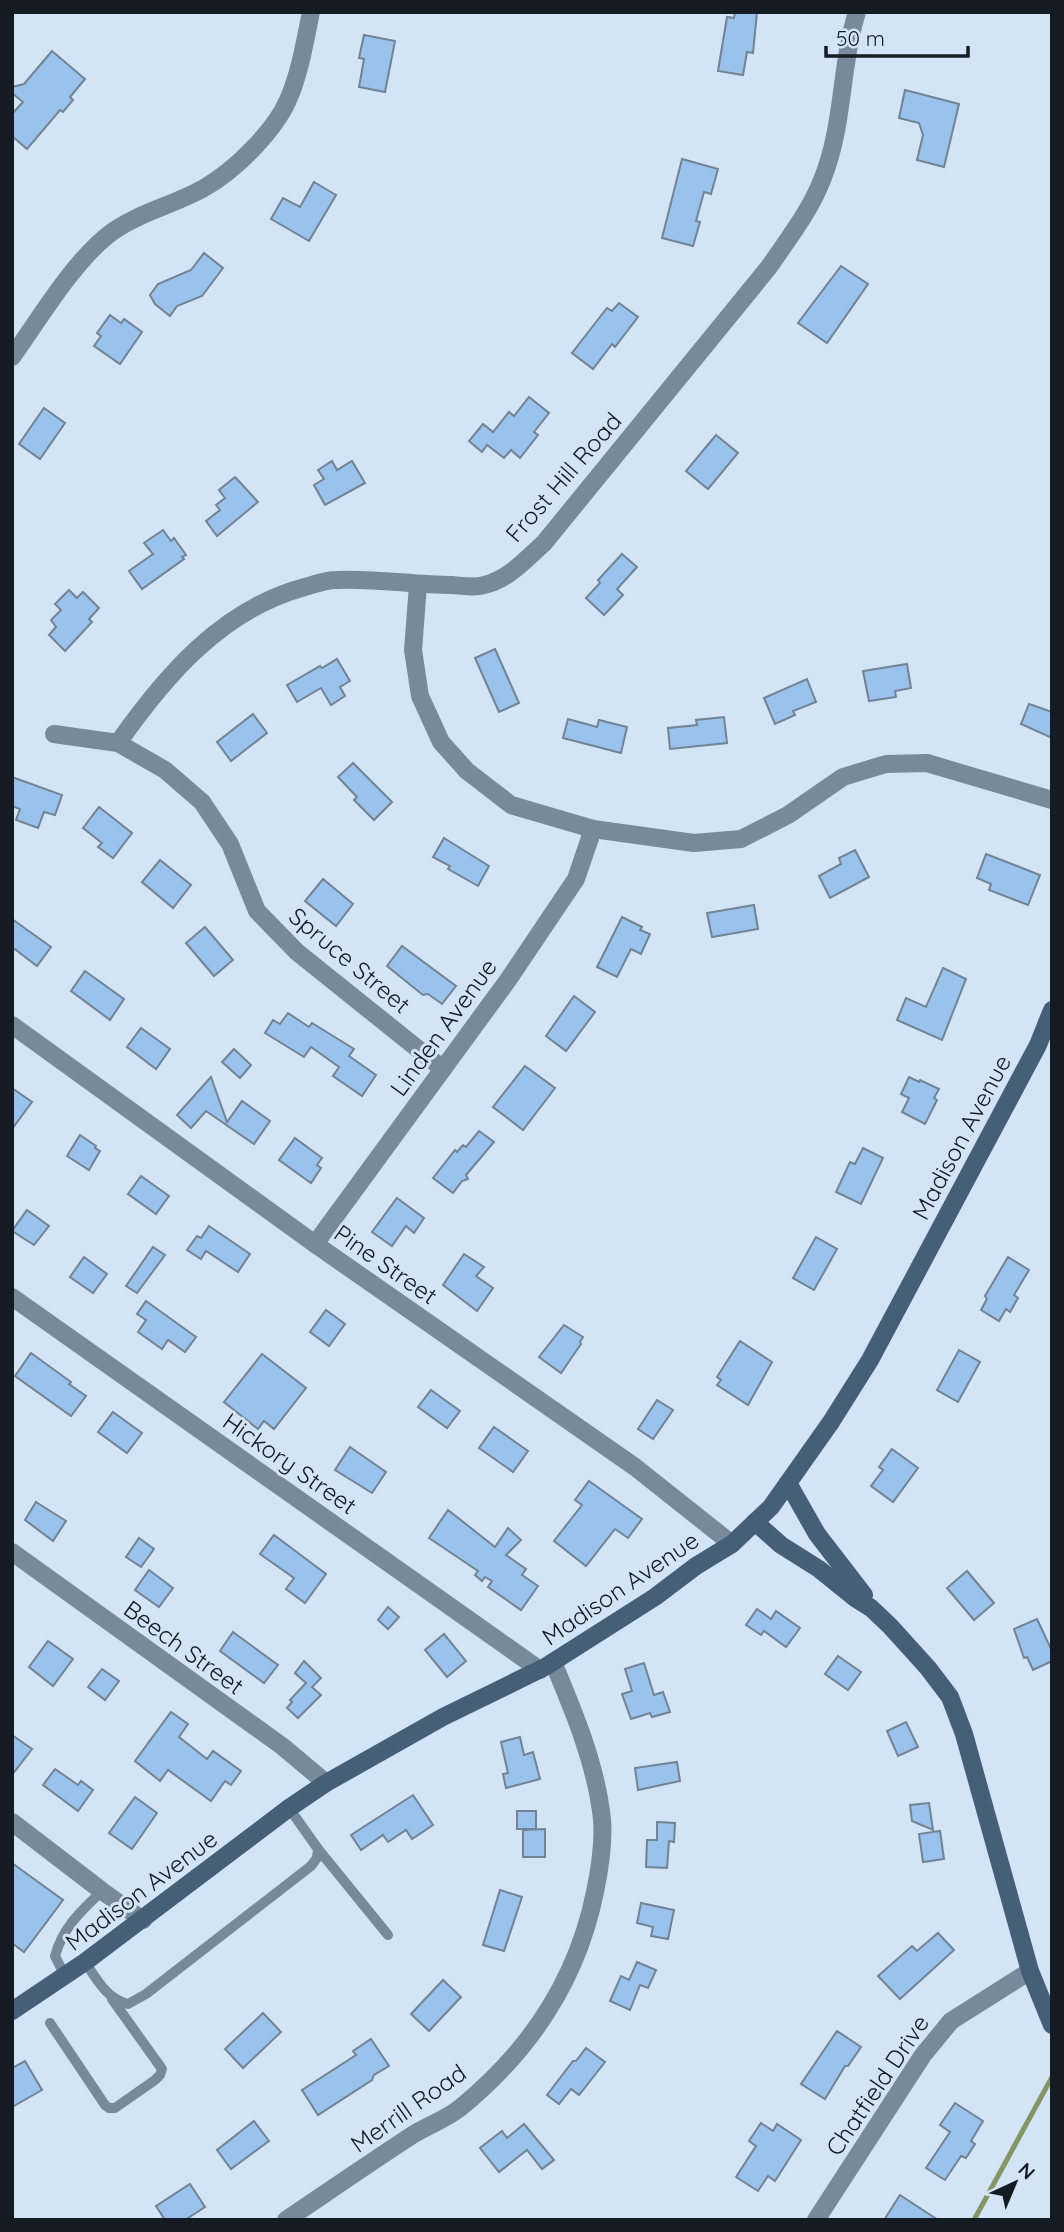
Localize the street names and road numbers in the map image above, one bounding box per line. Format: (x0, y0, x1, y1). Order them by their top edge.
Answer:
street label: Frost Hill Road (499, 406, 627, 548)
street label: Spruce Street (283, 901, 417, 1019)
street label: Linden Avenue (383, 952, 503, 1102)
street label: Madison Avenue (905, 1049, 1017, 1225)
street label: Pine Street (329, 1218, 443, 1310)
street label: Hickory Street (217, 1406, 363, 1520)
street label: Madison Avenue (536, 1525, 704, 1651)
street label: Beech Street (118, 1593, 250, 1701)
street label: Madison Avenue (59, 1823, 223, 1957)
street label: Chatfield Drive (819, 2009, 935, 2161)
street label: Merrill Road (344, 2057, 472, 2159)

